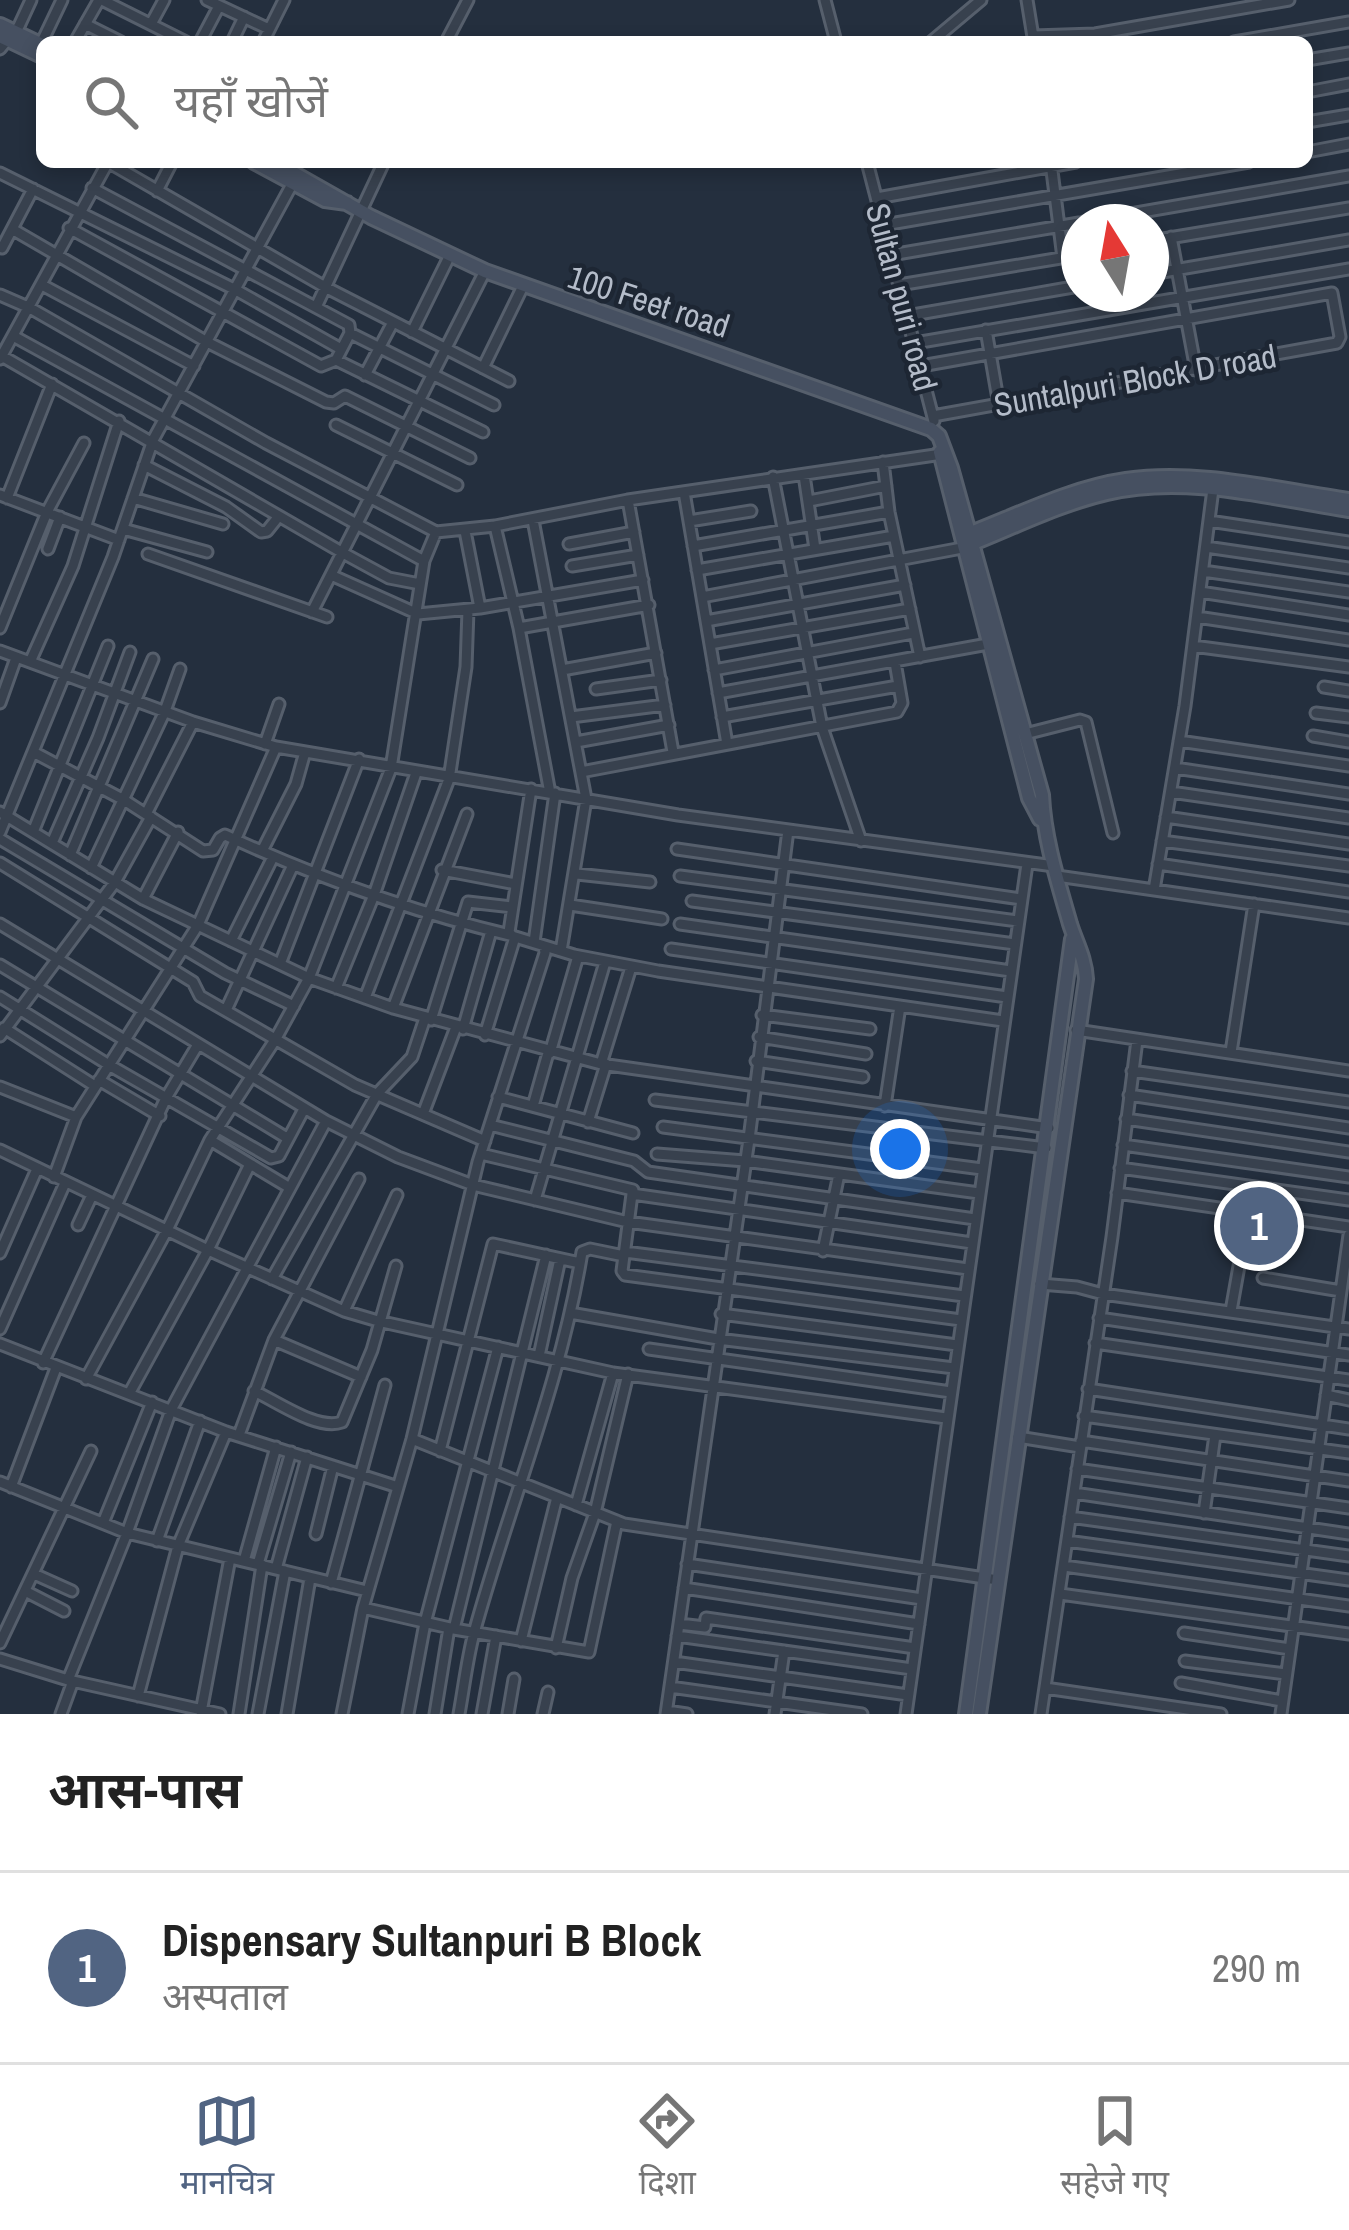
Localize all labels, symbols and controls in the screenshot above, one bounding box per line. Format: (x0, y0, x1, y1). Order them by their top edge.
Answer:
search box (36, 36, 1313, 168)
icon: search (78, 69, 144, 135)
text: यहाँ खोजें (174, 70, 328, 131)
street label: Sultan puri road (856, 198, 948, 396)
north arrow (1061, 204, 1169, 312)
street label: 100 Feet road (563, 254, 735, 348)
street label: Suntalpuri Block D road (990, 334, 1280, 426)
your location (870, 1119, 930, 1179)
pin: 1 (1220, 1181, 1298, 1271)
text: आस-पास (48, 1755, 242, 1824)
text: Dispensary Sultanpuri B Block (162, 1909, 701, 1970)
text: 1 (78, 1942, 96, 1994)
text: 290 m (1212, 1942, 1301, 1994)
text: अस्पताल (162, 1970, 288, 2022)
tab: मानचित्र (180, 2088, 274, 2207)
tab: दिशा (634, 2088, 700, 2207)
tab: सहेजे गए (1060, 2088, 1169, 2207)

